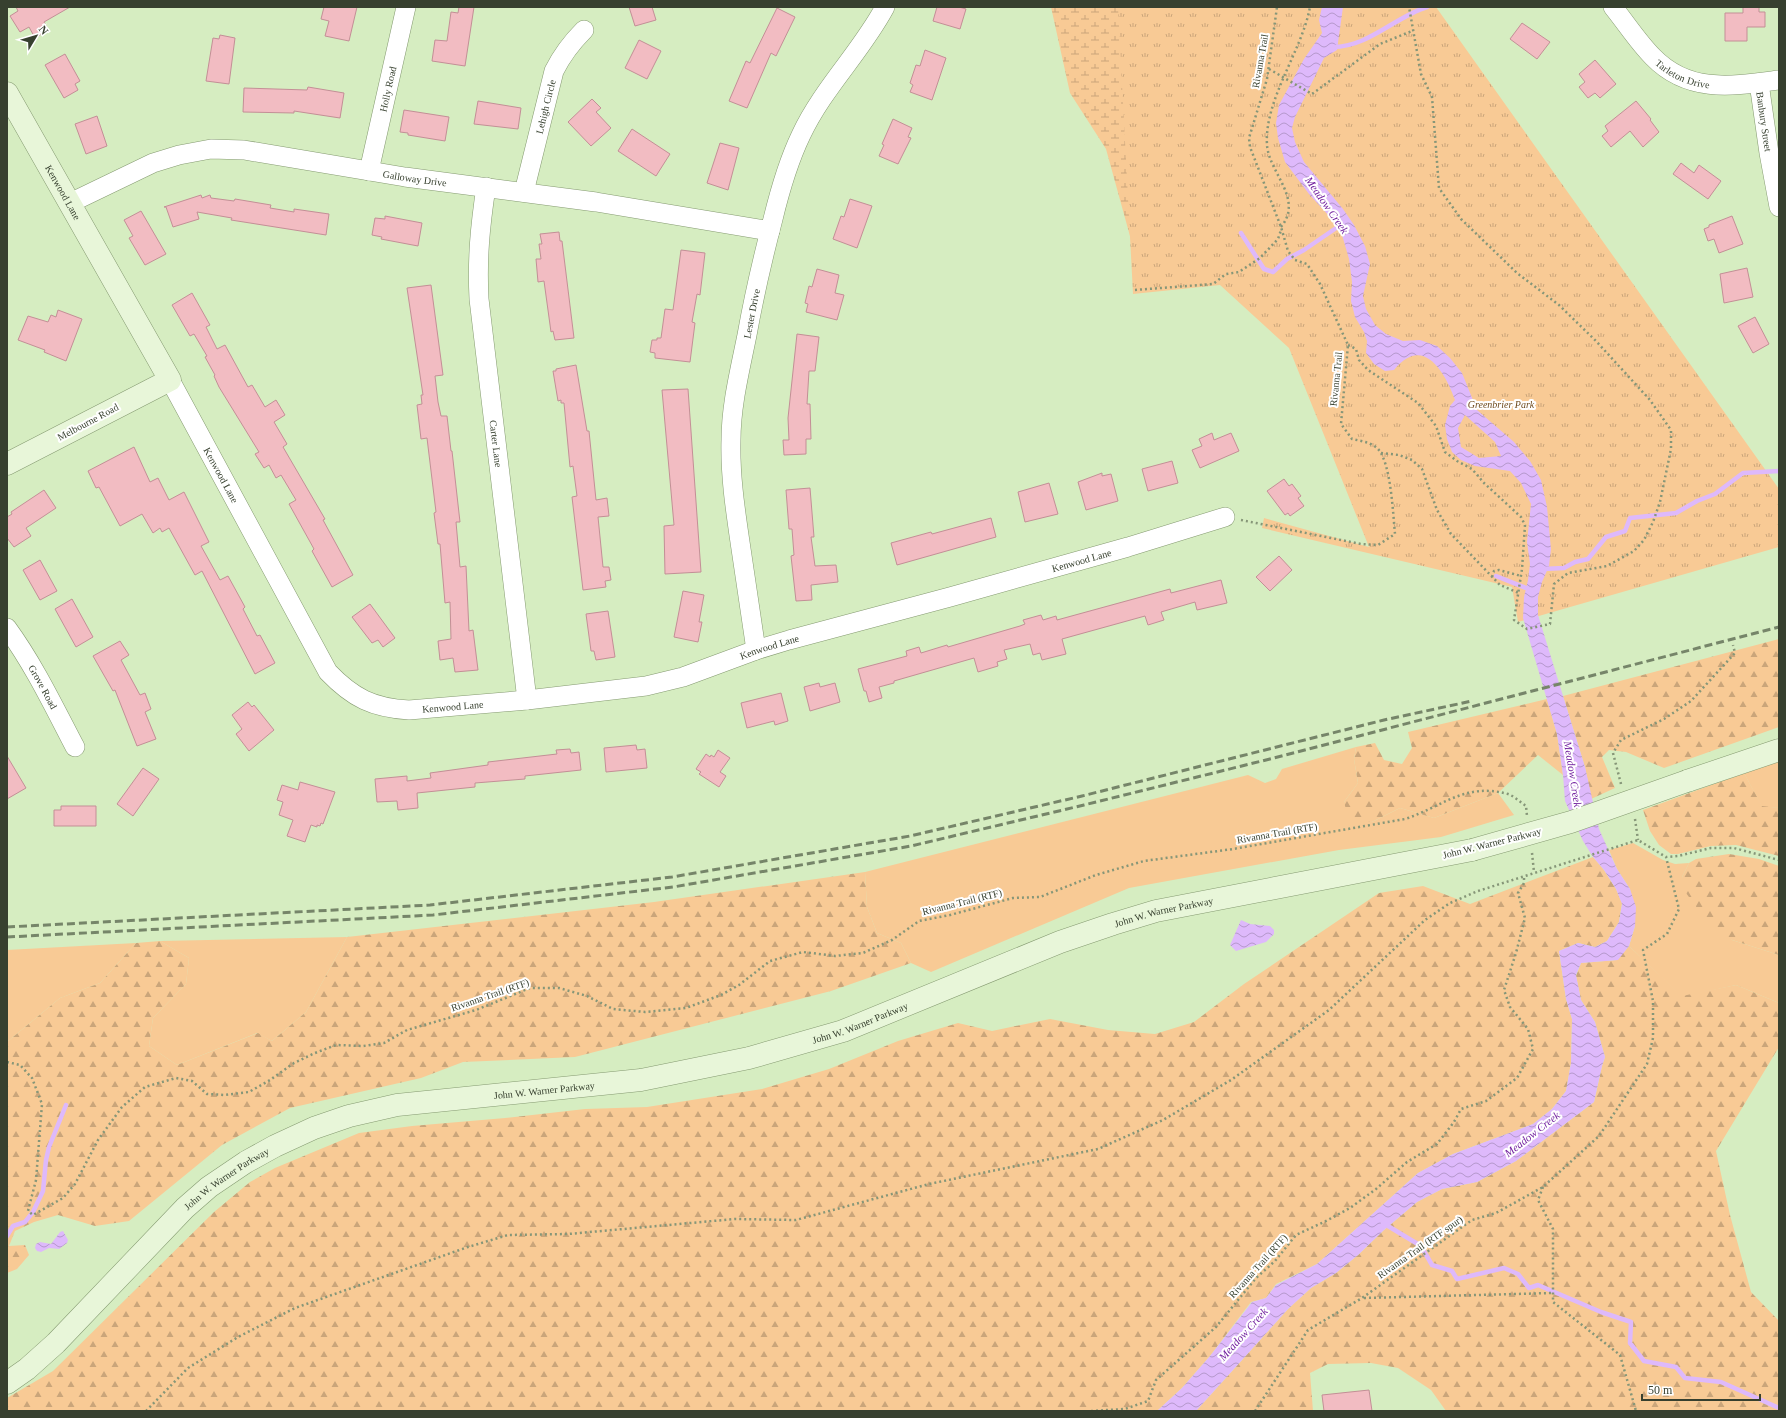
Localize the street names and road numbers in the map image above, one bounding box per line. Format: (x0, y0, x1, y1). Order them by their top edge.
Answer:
street label: Rivanna Trail (1250, 33, 1270, 89)
street label: Tarleton Drive (1653, 57, 1711, 90)
street label: Holly Road (377, 65, 398, 113)
street label: Lehigh Circle (533, 78, 557, 135)
street label: Banbury Street (1755, 91, 1774, 152)
street label: Kenwood Lane (43, 163, 84, 222)
street label: Galloway Drive (382, 168, 448, 188)
street label: Lester Drive (741, 287, 762, 339)
street label: Rivanna Trail (1328, 351, 1344, 407)
street label: Melbourne Road (56, 401, 120, 443)
street label: Carter Lane (488, 419, 505, 468)
street label: Kenwood Lane (202, 445, 241, 505)
street label: Kenwood Lane (1050, 546, 1113, 574)
street label: Kenwood Lane (738, 632, 801, 661)
street label: Grove Road (27, 663, 60, 711)
street label: Kenwood Lane (422, 698, 484, 714)
street label: Rivanna Trail (RTF) (1236, 820, 1318, 846)
street label: John W. Warner Parkway (1442, 825, 1542, 861)
street label: Rivanna Trail (RTF) (921, 887, 1003, 918)
street label: John W. Warner Parkway (1113, 895, 1214, 929)
street label: Rivanna Trail (RTF) (450, 977, 531, 1014)
street label: John W. Warner Parkway (811, 1000, 909, 1045)
street label: John W. Warner Parkway (493, 1079, 595, 1101)
street label: John W. Warner Parkway (182, 1145, 271, 1212)
street label: Rivanna Trail (RTF spur) (1375, 1213, 1465, 1281)
street label: Rivanna Trail (RTF) (1227, 1232, 1290, 1301)

